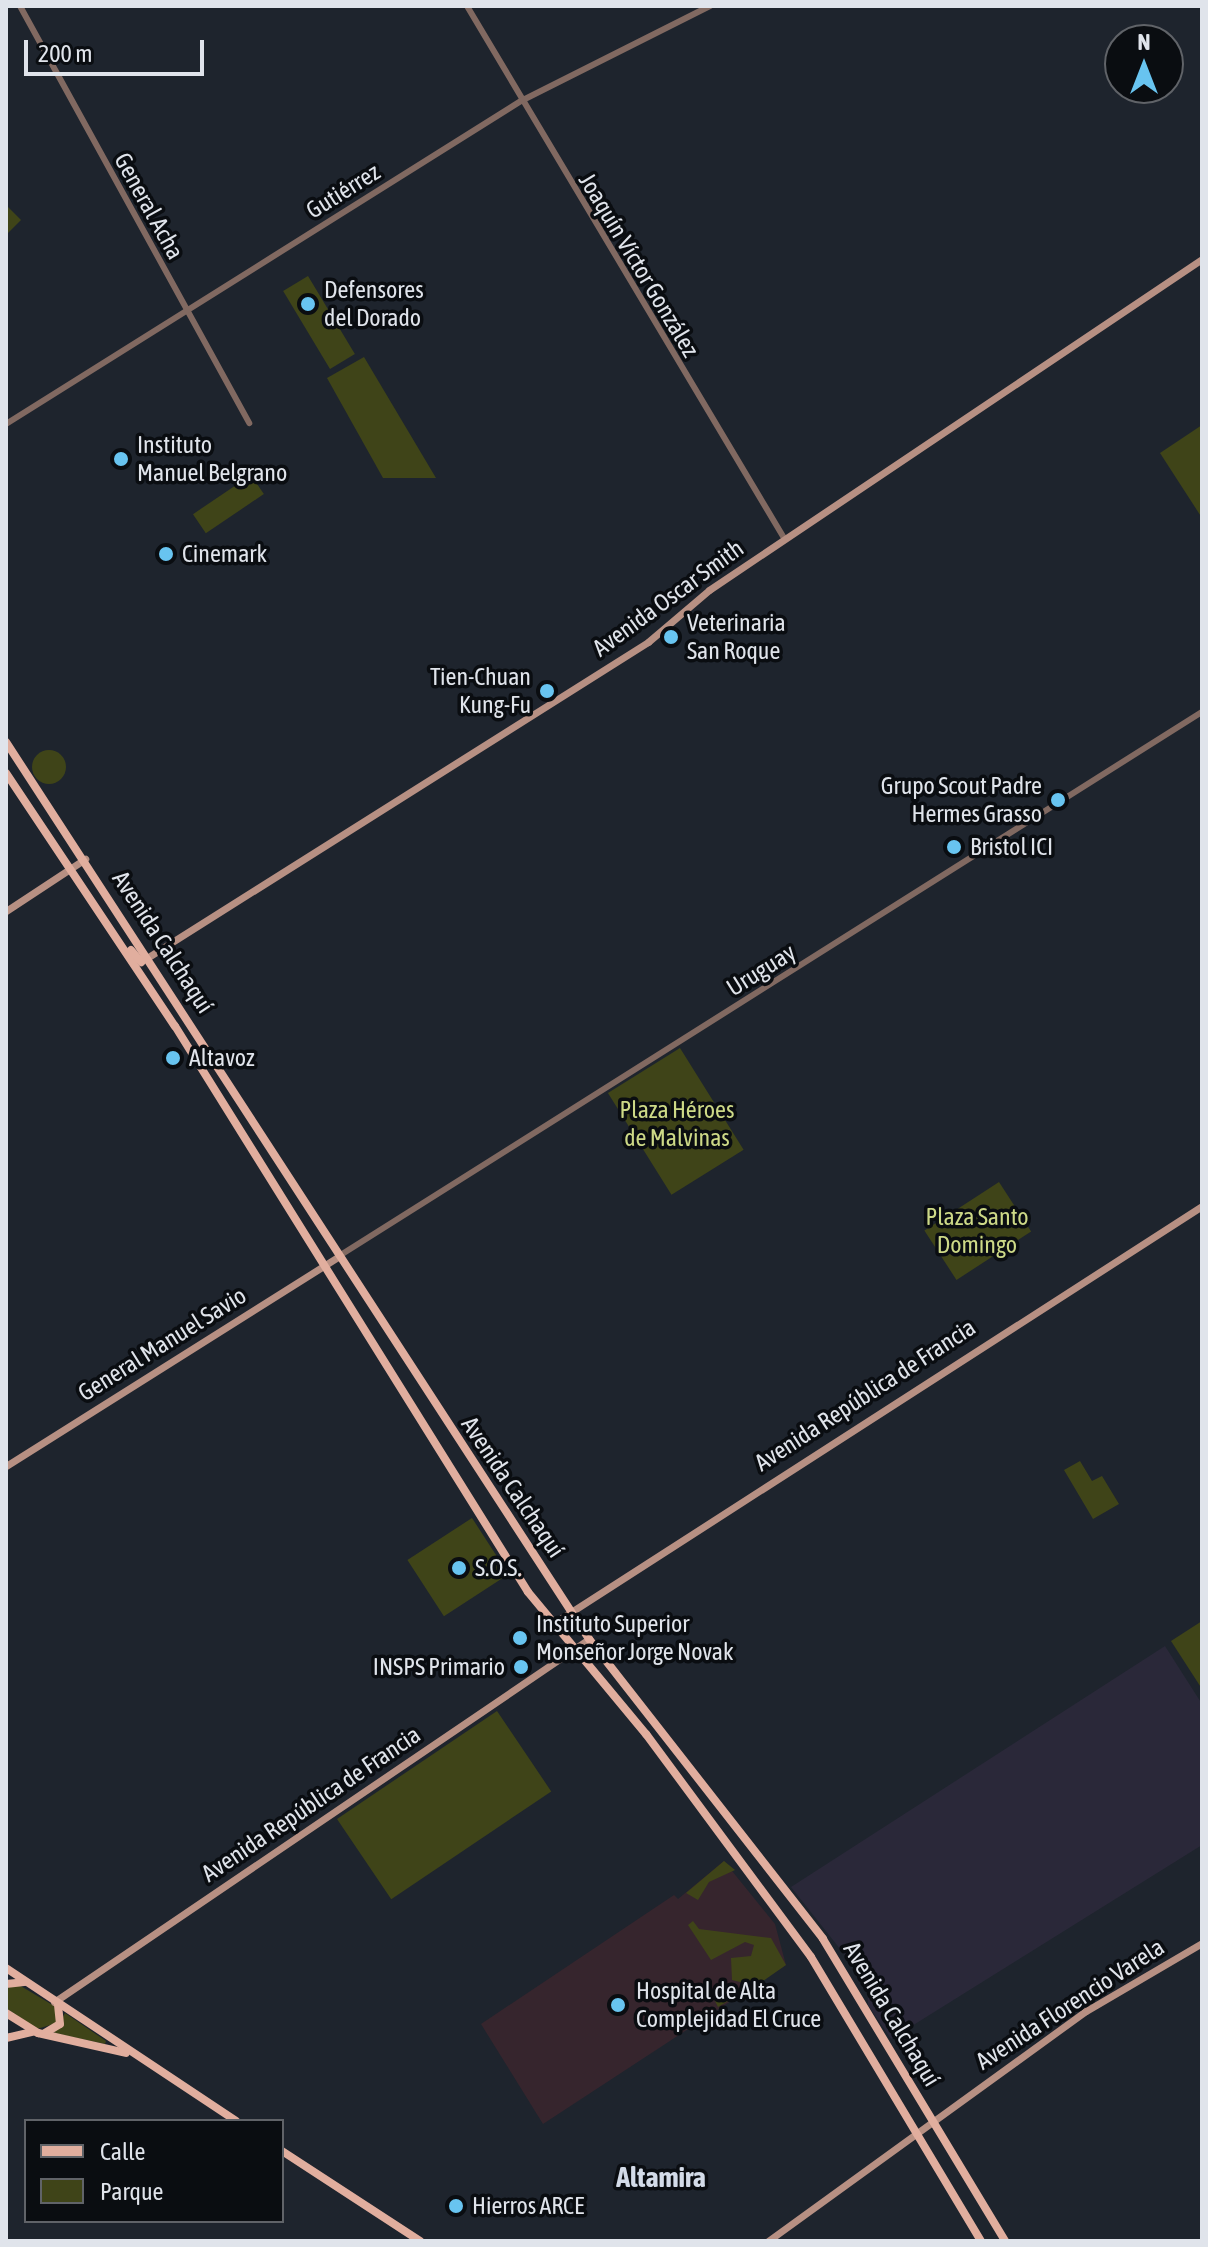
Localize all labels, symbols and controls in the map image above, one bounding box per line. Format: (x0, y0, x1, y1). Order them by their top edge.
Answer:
scale bar (28, 24, 208, 74)
north arrow (1104, 24, 1184, 104)
text: N (1138, 29, 1150, 55)
text: 200 m (38, 40, 92, 67)
street label: General Acha (108, 148, 190, 264)
street label: Gutiérrez (301, 157, 385, 225)
street label: Joaquín Víctor González (573, 168, 705, 362)
place label: Defensores del Dorado (324, 276, 424, 332)
marker: Defensores del Dorado (299, 295, 317, 313)
place label: Instituto Manuel Belgrano (137, 431, 287, 487)
marker: Instituto Manuel Belgrano (112, 450, 130, 468)
street label: Avenida Oscar Smith (587, 534, 749, 662)
place label: Cinemark (182, 540, 267, 568)
marker: Cinemark (157, 545, 175, 563)
place label: Veterinaria San Roque (687, 609, 786, 665)
marker: Veterinaria San Roque (662, 628, 680, 646)
place label: Tien-Chuan Kung-Fu (430, 663, 531, 719)
marker: Tien-Chuan Kung-Fu (538, 682, 556, 700)
place label: Grupo Scout Padre Hermes Grasso (881, 772, 1042, 828)
marker: Grupo Scout Padre Hermes Grasso (1049, 791, 1067, 809)
place label: Bristol ICI (970, 833, 1053, 861)
marker: Bristol ICI (945, 838, 963, 856)
street label: Avenida Calchaquí (106, 866, 220, 1018)
street label: Uruguay (721, 938, 801, 1002)
place label: Altavoz (189, 1044, 255, 1072)
marker: Altavoz (164, 1049, 182, 1067)
park label: Plaza Héroes de Malvinas (620, 1096, 734, 1152)
park label: Plaza Santo Domingo (925, 1203, 1029, 1259)
street label: General Manuel Savio (73, 1281, 251, 1407)
street label: Avenida República de Francia (749, 1313, 981, 1477)
street label: Avenida Calchaquí (455, 1411, 571, 1563)
place label: S.O.S. (475, 1554, 522, 1582)
marker: S.O.S. (450, 1559, 468, 1577)
place label: Instituto Superior Monseñor Jorge Novak (536, 1610, 734, 1666)
marker: Instituto Superior Monseñor Jorge Novak (511, 1629, 529, 1647)
place label: INSPS Primario (373, 1653, 505, 1681)
marker: INSPS Primario (512, 1658, 530, 1676)
street label: Avenida República de Francia (196, 1720, 426, 1888)
street label: Avenida Florencio Varela (970, 1932, 1170, 2076)
street label: Avenida Calchaquí (838, 1936, 946, 2092)
place label: Hospital de Alta Complejidad El Cruce (636, 1977, 821, 2033)
marker: Hospital de Alta Complejidad El Cruce (607, 1994, 629, 2016)
legend (24, 2119, 284, 2223)
text: Calle (100, 2138, 145, 2165)
district label: Altamira (616, 2160, 706, 2194)
text: Parque (100, 2178, 163, 2205)
place label: Hierros ARCE (472, 2192, 584, 2220)
marker: Hierros ARCE (447, 2197, 465, 2215)

